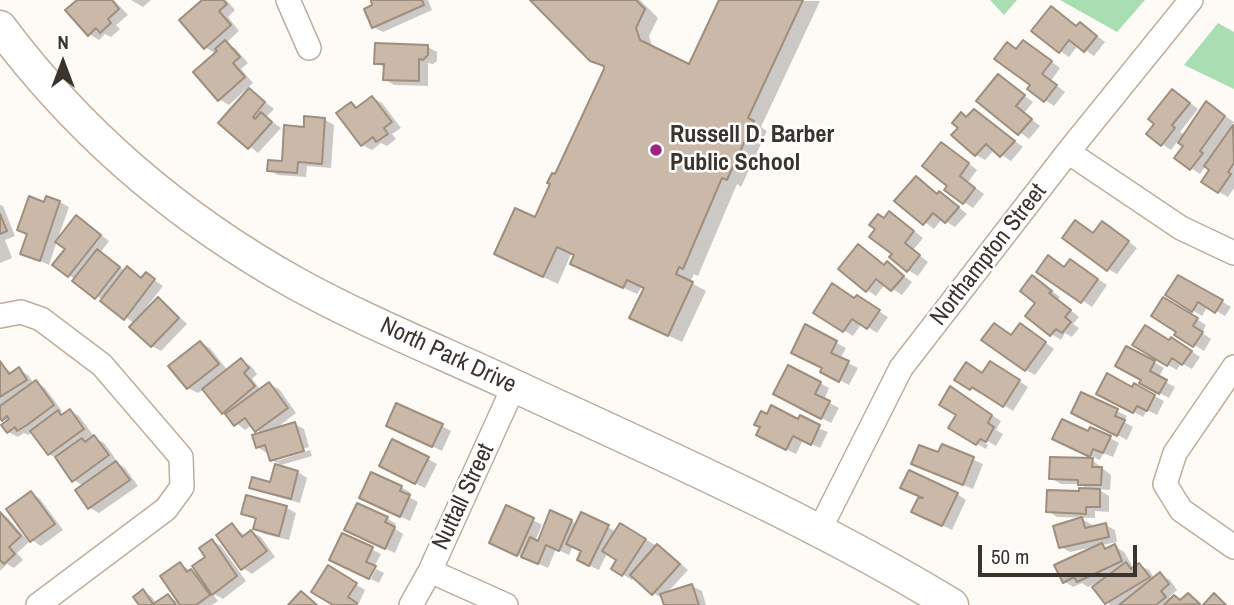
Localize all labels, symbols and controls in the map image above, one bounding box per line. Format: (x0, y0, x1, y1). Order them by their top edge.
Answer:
north arrow (28, 28, 98, 98)
text: N (57, 29, 69, 55)
place label: Russell D. Barber Public School (670, 122, 834, 178)
marker: Russell D. Barber Public School (648, 142, 664, 158)
street label: Northampton Street (925, 178, 1053, 332)
street label: North Park Drive (376, 312, 520, 400)
street label: Nuttall Street (427, 439, 501, 555)
scale bar (982, 532, 1141, 576)
text: 50 m (991, 542, 1029, 571)

